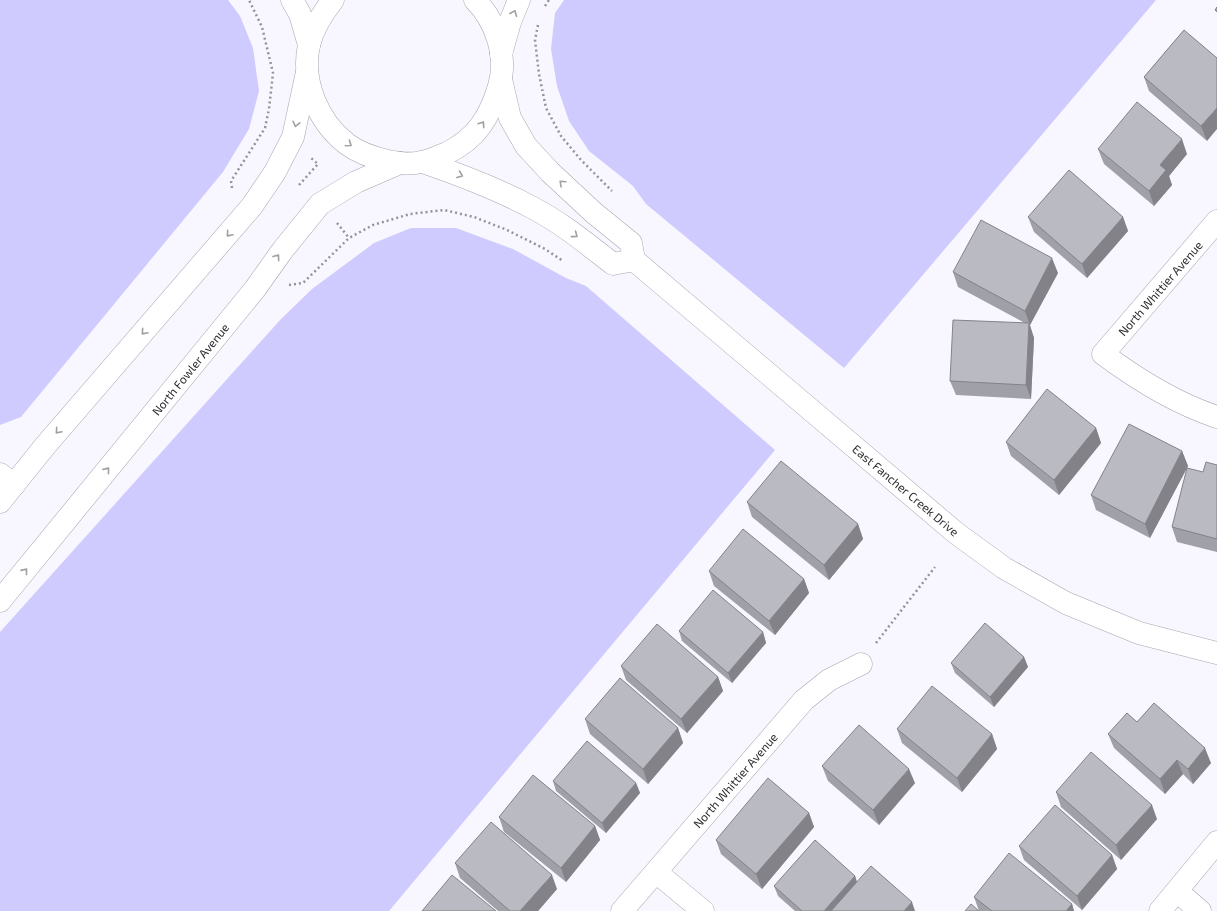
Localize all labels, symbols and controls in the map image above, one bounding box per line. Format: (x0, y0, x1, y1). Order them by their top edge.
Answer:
one-way arrow (509, 10, 517, 17)
one-way arrow (292, 121, 300, 127)
one-way arrow (477, 121, 485, 128)
one-way arrow (344, 139, 351, 146)
one-way arrow (455, 170, 463, 178)
one-way arrow (559, 181, 566, 188)
one-way arrow (226, 229, 233, 237)
one-way arrow (570, 230, 577, 237)
street label: North Whittier Avenue (1115, 238, 1205, 338)
one-way arrow (273, 254, 280, 261)
street label: North Fowler Avenue (149, 320, 231, 418)
one-way arrow (141, 328, 148, 335)
one-way arrow (56, 426, 63, 433)
street label: East Fancher Creek Drive (850, 441, 962, 539)
one-way arrow (102, 468, 109, 475)
one-way arrow (20, 569, 27, 576)
street label: North Whittier Avenue (690, 730, 780, 830)

